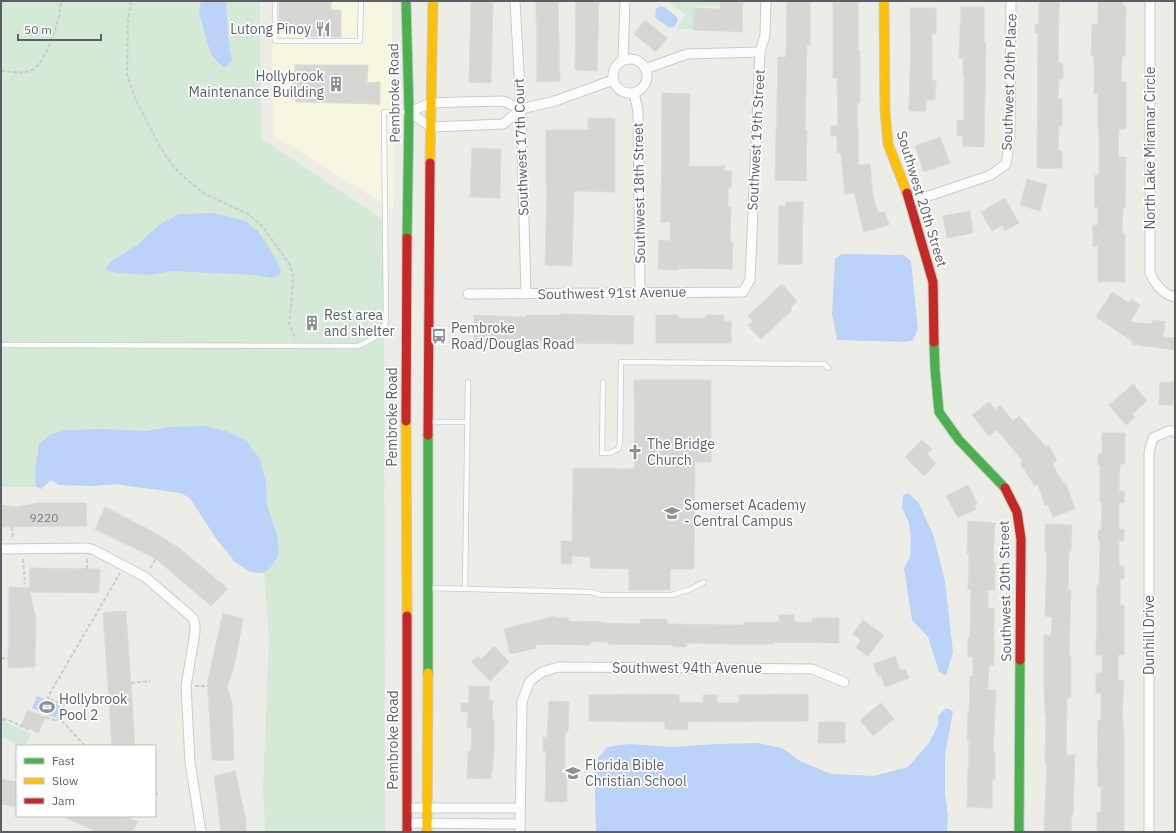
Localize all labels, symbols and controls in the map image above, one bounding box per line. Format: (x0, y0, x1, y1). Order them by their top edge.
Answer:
street label: Southwest 20th Place (998, 13, 1020, 151)
scale bar (18, 16, 101, 42)
place label: Lutong Pinoy (230, 20, 311, 38)
restaurant icon: Lutong Pinoy (314, 20, 332, 38)
text: 50 m (24, 22, 52, 37)
street label: Pembroke Road (384, 43, 404, 143)
street label: North Lake Miramar Circle (1141, 66, 1159, 230)
place label: Hollybrook Maintenance Building (188, 67, 325, 101)
street label: Southwest 19th Street (743, 69, 769, 211)
building icon: Hollybrook Maintenance Building (327, 75, 345, 93)
street label: Southwest 17th Court (510, 78, 532, 216)
street label: Southwest 18th Street (629, 122, 649, 264)
street label: Southwest 20th Street (893, 129, 951, 269)
street label: Southwest 91st Avenue (538, 283, 687, 303)
place label: Rest area and shelter (324, 306, 395, 340)
building icon: Rest area and shelter (303, 314, 321, 332)
place label: Pembroke Road/Douglas Road (451, 319, 575, 353)
bus stop icon: Pembroke Road/Douglas Road (430, 327, 448, 345)
street label: Pembroke Road (383, 367, 401, 467)
place label: The Bridge Church (647, 435, 715, 469)
church icon: The Bridge Church (626, 443, 644, 461)
place label: Somerset Academy - Central Campus (684, 496, 806, 530)
school or university icon: Somerset Academy - Central Campus (663, 504, 681, 522)
house number: 9220 (30, 510, 58, 525)
street label: Southwest 20th Street (995, 520, 1015, 662)
street label: Dunhill Drive (1140, 595, 1158, 675)
street label: Southwest 94th Avenue (612, 659, 762, 677)
place label: Hollybrook Pool 2 (59, 690, 128, 724)
street label: Pembroke Road (384, 690, 402, 790)
sports icon: Hollybrook Pool 2 (38, 698, 56, 716)
legend (16, 745, 156, 817)
text: Fast (52, 753, 75, 768)
place label: Florida Bible Christian School (585, 756, 687, 790)
school or university icon: Florida Bible Christian School (564, 764, 582, 782)
text: Slow (52, 773, 78, 788)
text: Jam (52, 793, 75, 808)

